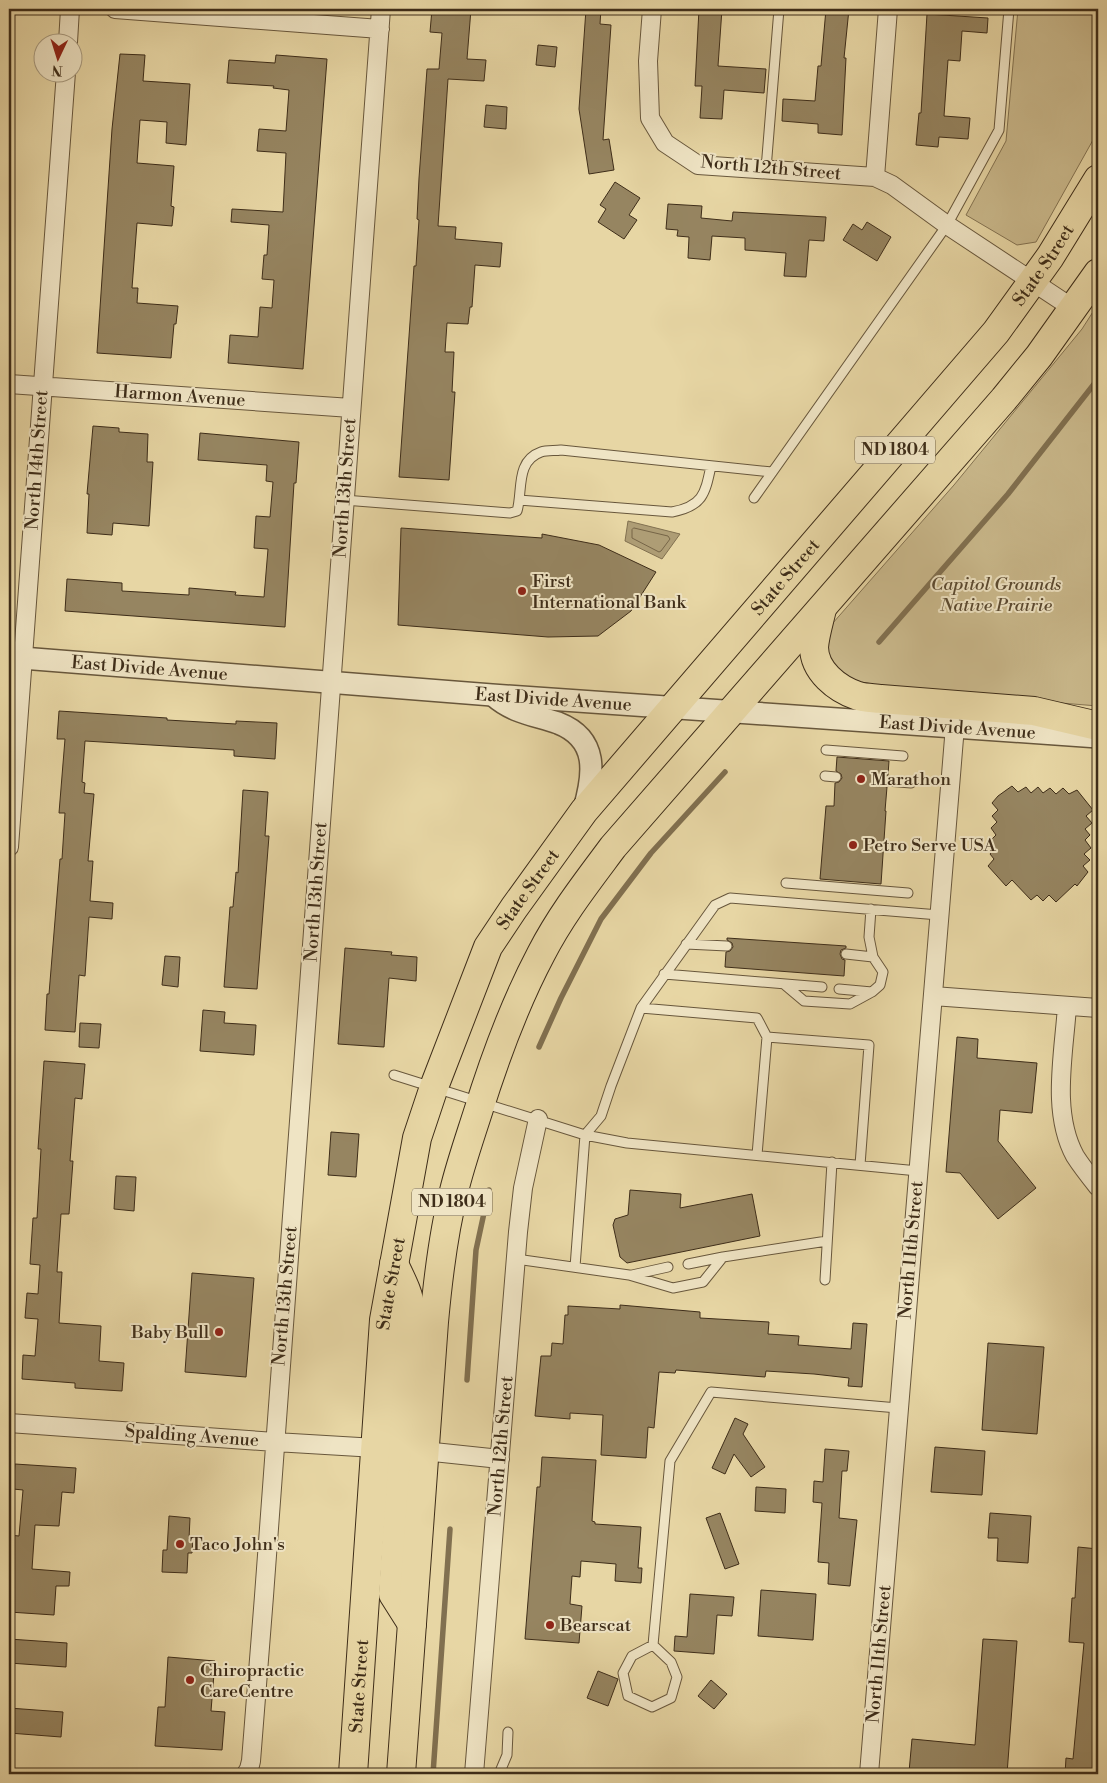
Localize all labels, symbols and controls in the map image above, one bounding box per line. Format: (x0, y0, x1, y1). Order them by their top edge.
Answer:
north arrow (32, 32, 82, 82)
text: N (51, 61, 63, 79)
street label: North 12th Street (700, 150, 843, 186)
street label: State Street (1007, 219, 1079, 310)
street label: Harmon Avenue (114, 380, 246, 412)
street label: North 14th Street (21, 389, 53, 531)
street label: North 13th Street (329, 417, 361, 559)
road number: ND 1804 (855, 436, 935, 464)
street label: State Street (746, 533, 825, 620)
place label: First International Bank (532, 570, 688, 614)
park label: Capitol Grounds Native Prairie (931, 573, 1062, 617)
marker: First International Bank (516, 585, 528, 597)
street label: East Divide Avenue (70, 650, 229, 686)
street label: East Divide Avenue (474, 682, 632, 716)
street label: East Divide Avenue (878, 710, 1036, 744)
place label: Marathon (871, 768, 951, 791)
marker: Marathon (855, 773, 867, 785)
street label: North 13th Street (300, 821, 332, 963)
place label: Petro Serve USA (863, 834, 996, 857)
marker: Petro Serve USA (847, 839, 859, 851)
street label: State Street (491, 844, 565, 934)
street label: North 11th Street (894, 1179, 929, 1320)
road number: ND 1804 (412, 1188, 492, 1216)
street label: North 13th Street (267, 1225, 303, 1367)
street label: State Street (372, 1235, 410, 1331)
place label: Baby Bull (130, 1321, 210, 1344)
marker: Baby Bull (213, 1326, 225, 1338)
street label: North 12th Street (483, 1374, 519, 1517)
street label: Spalding Avenue (124, 1420, 260, 1452)
place label: Taco John's (190, 1533, 285, 1556)
marker: Taco John's (174, 1538, 186, 1550)
street label: North 11th Street (862, 1583, 897, 1724)
place label: Bearscat (559, 1614, 632, 1637)
marker: Bearscat (544, 1619, 556, 1631)
street label: State Street (344, 1638, 374, 1734)
place label: Chiropractic CareCentre (200, 1659, 304, 1703)
marker: Chiropractic CareCentre (184, 1674, 196, 1686)

